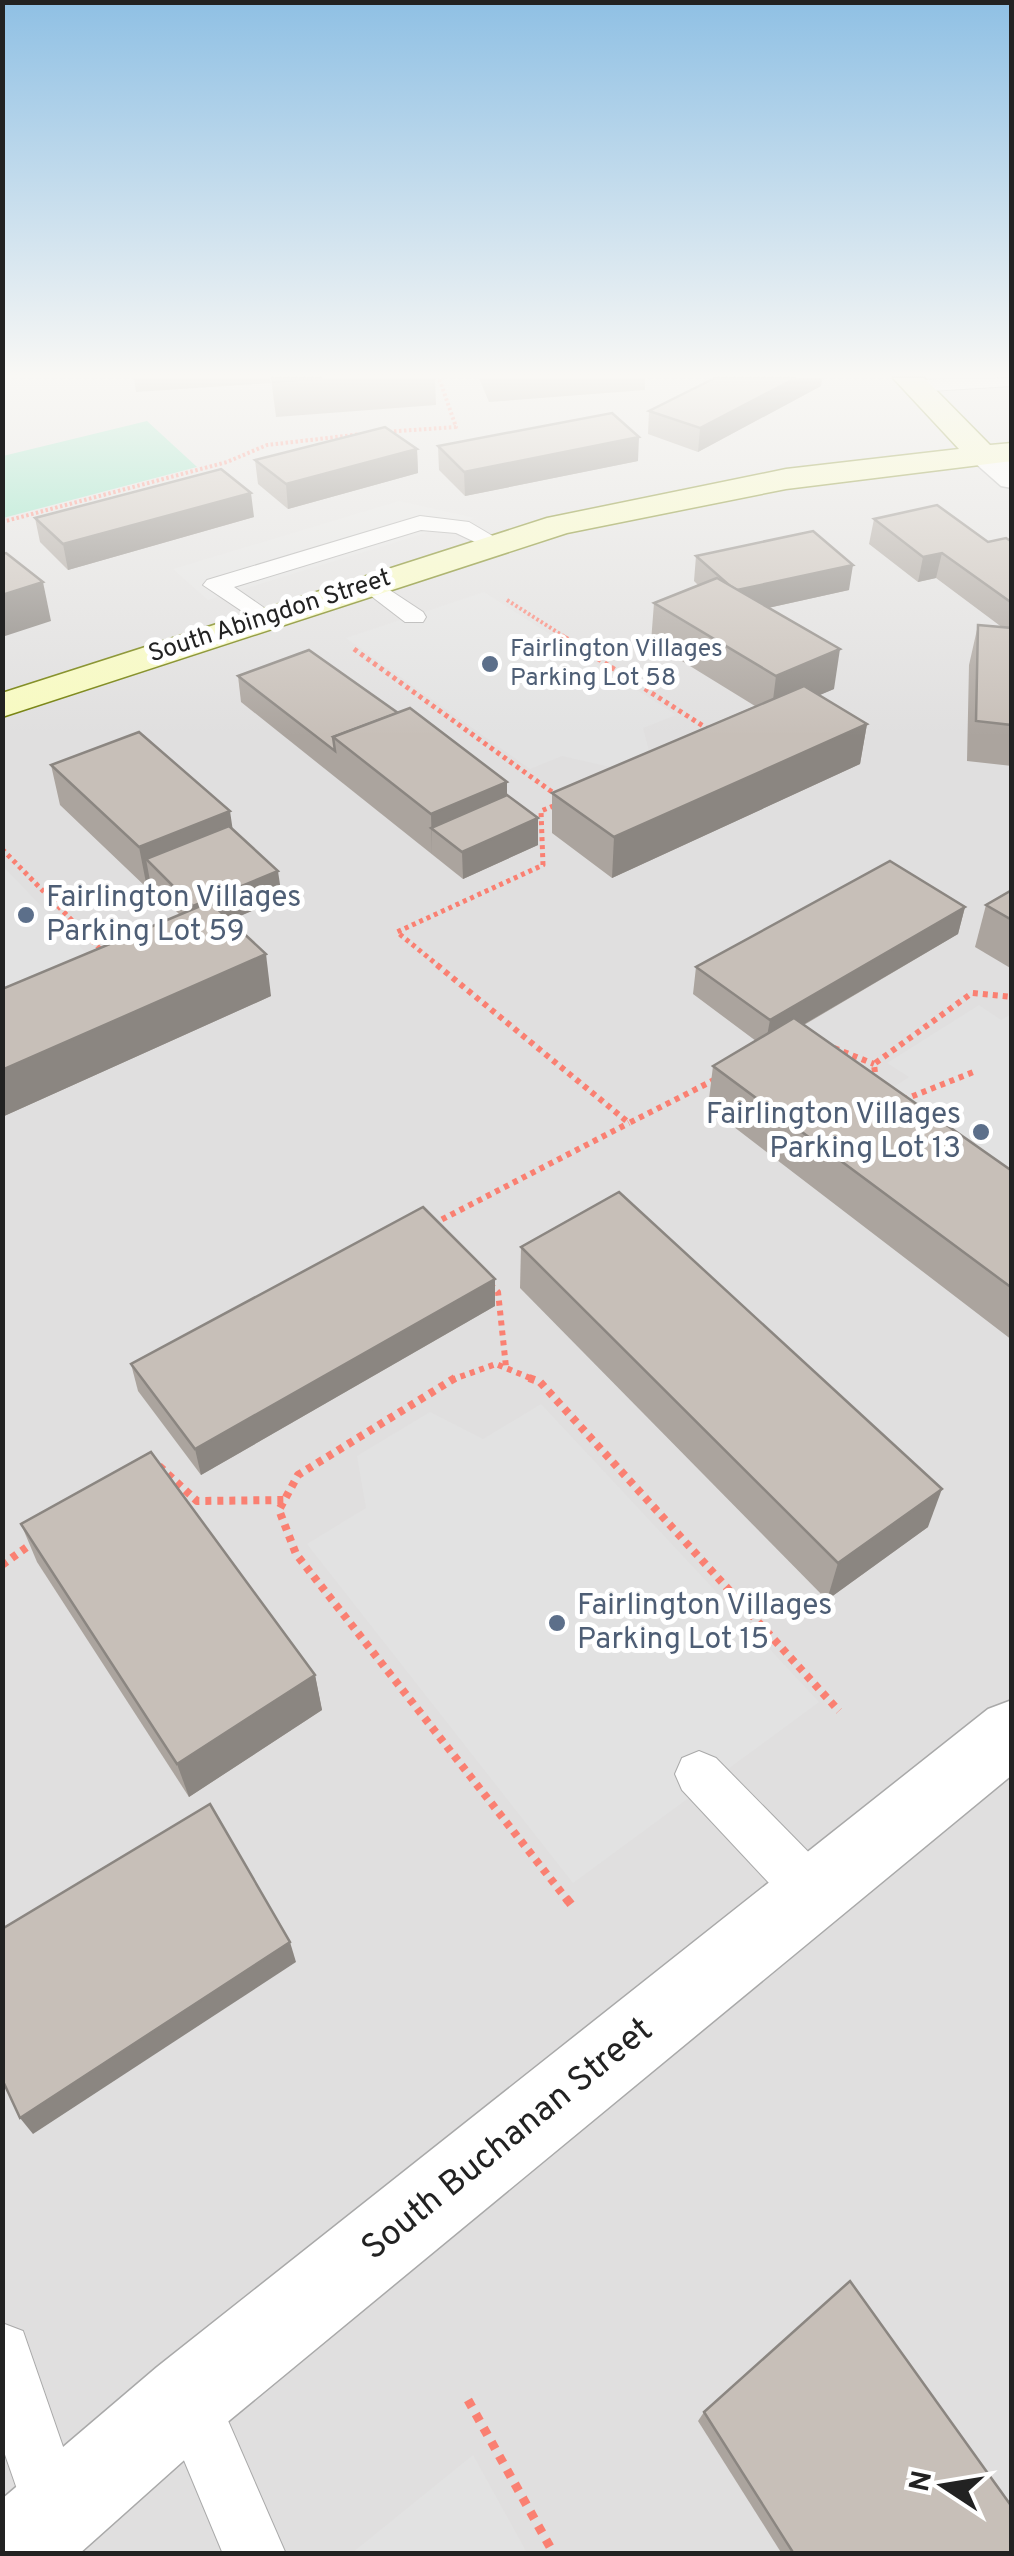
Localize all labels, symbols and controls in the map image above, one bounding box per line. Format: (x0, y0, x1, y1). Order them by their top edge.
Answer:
street label: South Abingdon Street (145, 563, 395, 671)
place label: Fairlington Villages Parking Lot 58 (510, 634, 723, 695)
marker: Fairlington Villages Parking Lot 58 (479, 653, 501, 675)
place label: Fairlington Villages Parking Lot 59 (46, 880, 301, 951)
marker: Fairlington Villages Parking Lot 59 (15, 904, 37, 926)
place label: Fairlington Villages Parking Lot 13 (706, 1097, 961, 1168)
marker: Fairlington Villages Parking Lot 13 (970, 1121, 992, 1143)
place label: Fairlington Villages Parking Lot 15 (577, 1588, 832, 1659)
marker: Fairlington Villages Parking Lot 15 (546, 1612, 568, 1634)
street label: South Buchanan Street (354, 2009, 662, 2271)
north arrow (894, 2436, 994, 2536)
text: N (903, 2468, 942, 2495)

